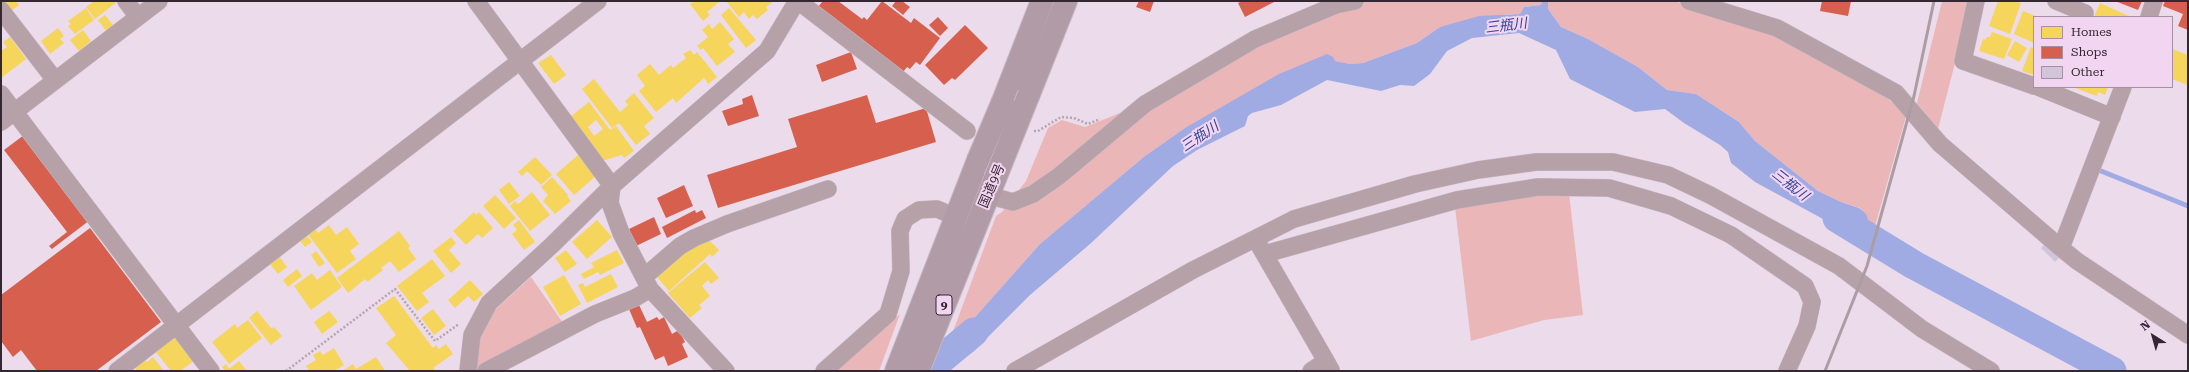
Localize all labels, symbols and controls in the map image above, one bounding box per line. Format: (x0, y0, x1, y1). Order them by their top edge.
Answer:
water label: 三瓶川 (1484, 15, 1528, 37)
legend (2033, 16, 2173, 88)
text: Homes (2071, 25, 2111, 39)
text: Shops (2071, 45, 2107, 59)
text: Other (2071, 65, 2104, 79)
water label: 三瓶川 (1178, 118, 1222, 156)
street label: 国道9号 (976, 162, 1008, 210)
water label: 三瓶川 (1768, 165, 1812, 205)
road number: 9 (936, 295, 952, 315)
north arrow (2133, 316, 2173, 356)
text: N (2138, 318, 2153, 334)

